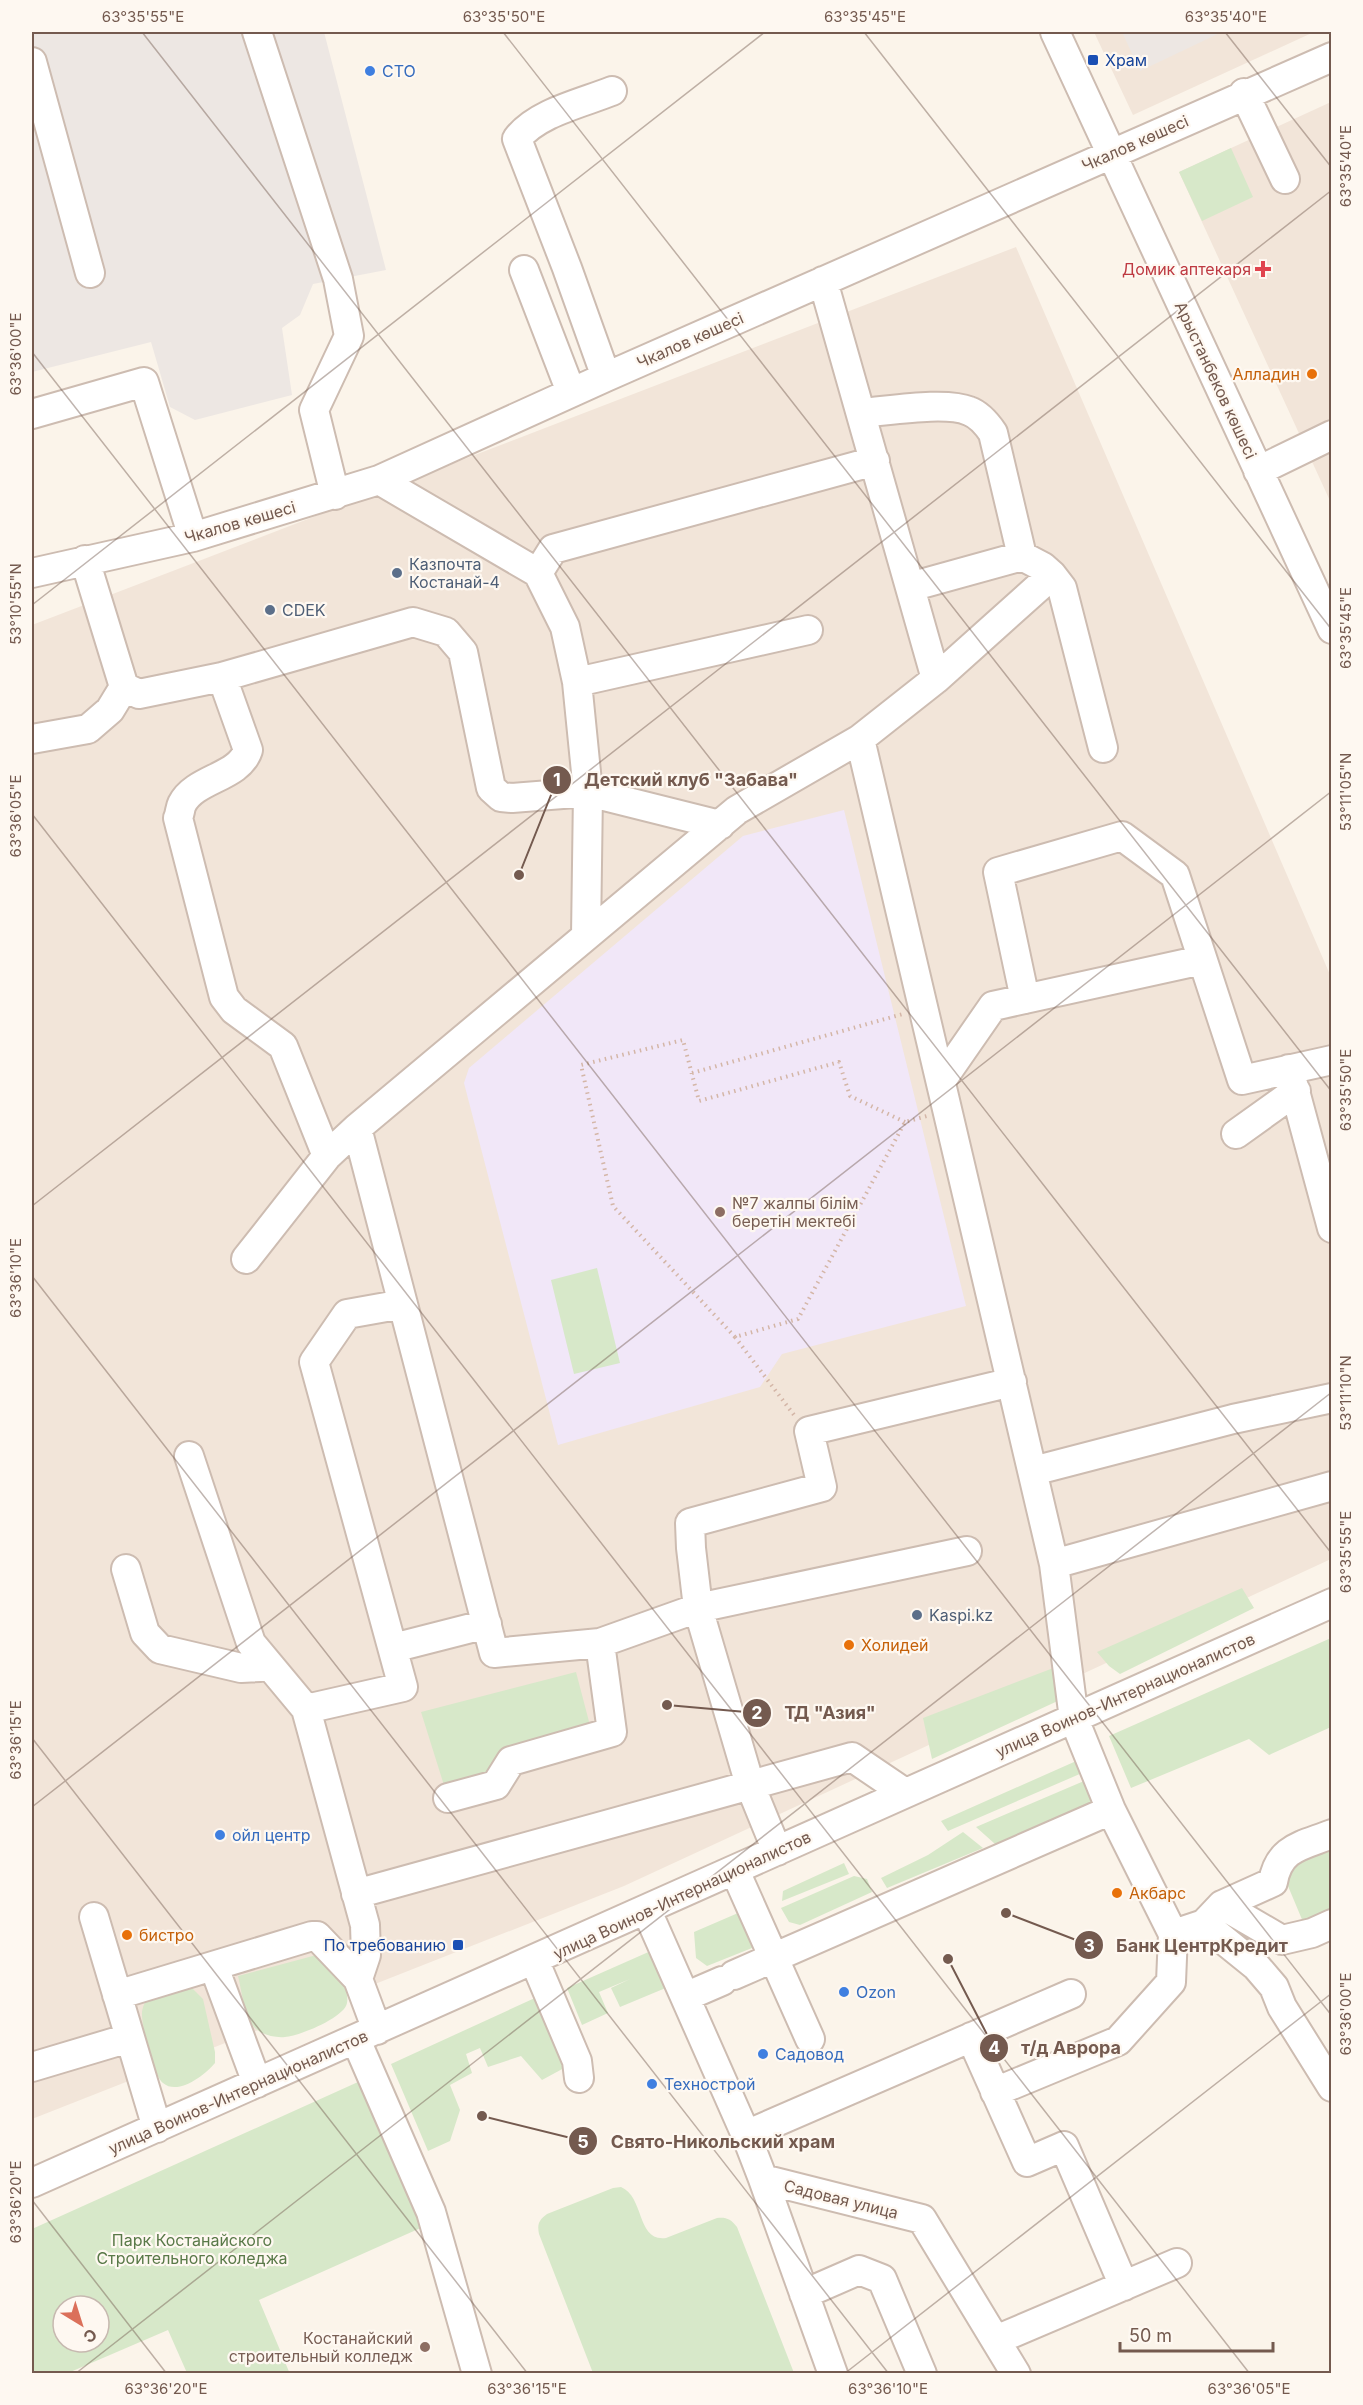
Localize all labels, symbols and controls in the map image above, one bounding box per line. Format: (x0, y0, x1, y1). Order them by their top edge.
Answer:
text: 63°35'55"E (102, 7, 184, 26)
text: 63°35'50"E (463, 7, 545, 26)
text: 63°35'45"E (824, 7, 906, 26)
text: 63°35'40"E (1185, 7, 1267, 26)
place label: Храм (1105, 50, 1147, 70)
marker: Храм (1086, 53, 1100, 67)
place label: СТО (382, 61, 416, 81)
marker: СТО (363, 64, 377, 78)
street label: Чкалов көшесі (1079, 111, 1191, 175)
text: 63°35'40"E (1336, 125, 1355, 207)
place label: Домик аптекаря (1122, 259, 1251, 279)
marker: Домик аптекаря (1256, 262, 1270, 276)
street label: Арыстанбеков көшесі (1171, 298, 1261, 462)
street label: Чкалов көшесі (634, 308, 746, 372)
text: 63°36'00"E (6, 312, 25, 396)
place label: Алладин (1233, 364, 1300, 384)
marker: Алладин (1305, 367, 1319, 381)
street label: Чкалов көшесі (182, 497, 298, 547)
place label: Казпочта Костанай-4 (409, 554, 500, 592)
text: 53°10'55"N (6, 563, 25, 645)
marker: Казпочта Костанай-4 (390, 566, 404, 580)
text: 63°35'45"E (1336, 587, 1355, 669)
place label: CDEK (282, 600, 326, 620)
marker: CDEK (263, 603, 277, 617)
text: 53°11'05"N (1336, 753, 1355, 831)
callout: Детский клуб "Забава" (542, 762, 810, 798)
text: 1 (553, 769, 561, 790)
text: Детский клуб "Забава" (584, 769, 798, 790)
text: 63°36'05"E (6, 775, 25, 857)
text: 63°35'50"E (1336, 1049, 1355, 1131)
place label: №7 жалпы білім беретін мектебі (732, 1193, 859, 1231)
marker: №7 жалпы білім беретін мектебі (713, 1205, 727, 1219)
text: 63°36'10"E (6, 1238, 25, 1318)
text: 53°11'10"N (1336, 1355, 1355, 1431)
text: 63°35'55"E (1336, 1511, 1355, 1593)
place label: Kaspi.kz (929, 1605, 993, 1625)
marker: Kaspi.kz (910, 1608, 924, 1622)
street label: улица Воинов-Интернационалистов (992, 1629, 1258, 1761)
place label: Холидей (861, 1635, 929, 1655)
marker: Холидей (842, 1638, 856, 1652)
callout: ТД "Азия" (742, 1695, 887, 1731)
text: 63°36'15"E (6, 1700, 25, 1780)
text: 2 (751, 1702, 763, 1723)
text: ТД "Азия" (784, 1702, 876, 1723)
place label: ойл центр (232, 1825, 311, 1845)
street label: улица Воинов-Интернационалистов (550, 1826, 814, 1964)
marker: ойл центр (213, 1828, 227, 1842)
place label: Акбарс (1129, 1883, 1186, 1903)
marker: Акбарс (1110, 1886, 1124, 1900)
place label: бистро (139, 1925, 194, 1945)
callout: Банк ЦентрКредит (1074, 1927, 1300, 1963)
marker: бистро (120, 1928, 134, 1942)
place label: По требованию (324, 1935, 446, 1955)
text: 3 (1083, 1935, 1095, 1956)
text: Банк ЦентрКредит (1116, 1935, 1288, 1956)
marker: По требованию (451, 1938, 465, 1952)
text: 63°36'00"E (1336, 1972, 1355, 2056)
place label: Ozon (856, 1982, 896, 2002)
marker: Ozon (837, 1985, 851, 1999)
street label: улица Воинов-Интернационалистов (105, 2026, 371, 2158)
callout: т/д Аврора (979, 2030, 1133, 2066)
text: 4 (988, 2037, 1000, 2058)
text: т/д Аврора (1021, 2037, 1121, 2058)
place label: Садовод (775, 2044, 844, 2064)
marker: Садовод (756, 2047, 770, 2061)
place label: Технострой (664, 2074, 756, 2094)
marker: Технострой (645, 2077, 659, 2091)
callout: Свято-Никольский храм (568, 2123, 847, 2159)
text: 5 (577, 2131, 589, 2152)
text: Свято-Никольский храм (611, 2131, 835, 2152)
text: 63°36'20"E (6, 2161, 25, 2243)
street label: Садовая улица (782, 2175, 900, 2223)
park label: Парк Костанайского Строительного коледжа (96, 2230, 288, 2268)
north arrow (51, 2294, 111, 2354)
scale bar (1120, 2315, 1273, 2353)
text: С (79, 2324, 101, 2347)
text: 50 m (1129, 2325, 1172, 2346)
place label: Костанайский строительный колледж (229, 2328, 413, 2366)
marker: Костанайский строительный колледж (418, 2340, 432, 2354)
text: 63°36'20"E (125, 2379, 207, 2398)
text: 63°36'15"E (487, 2379, 567, 2398)
text: 63°36'10"E (848, 2379, 928, 2398)
text: 63°36'05"E (1208, 2379, 1290, 2398)

